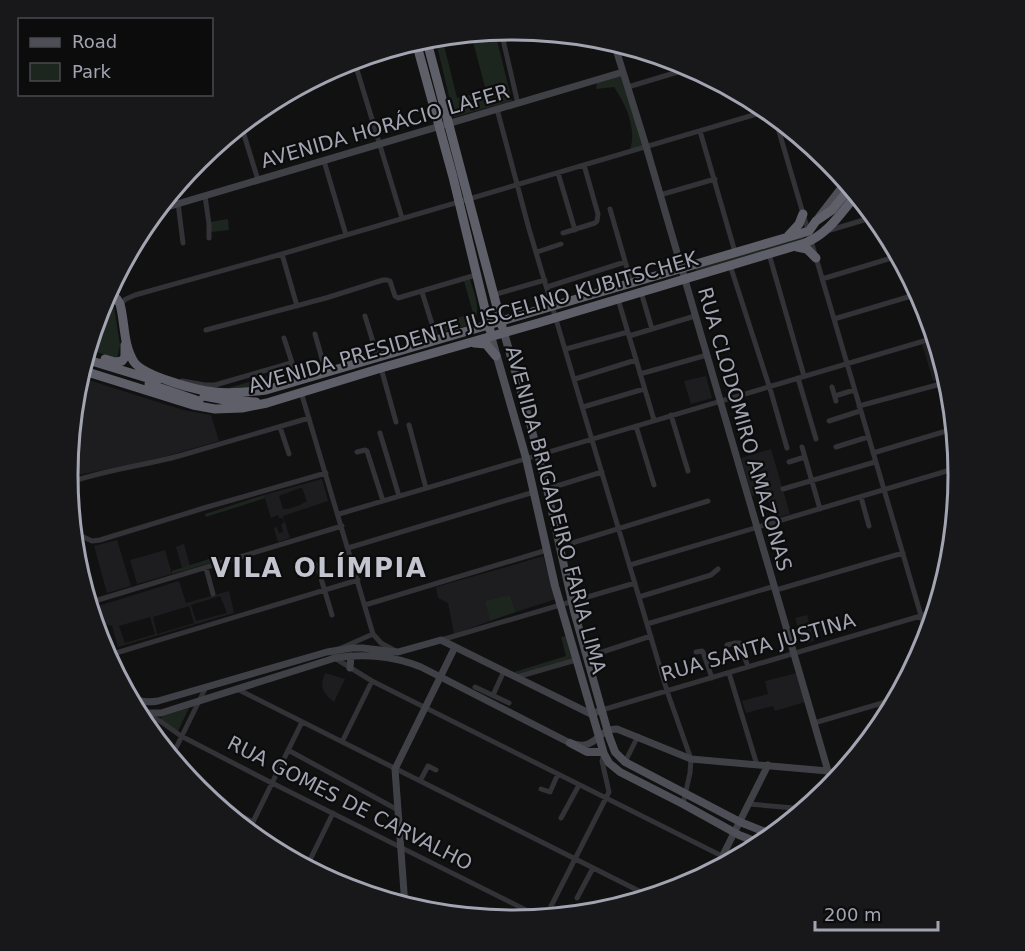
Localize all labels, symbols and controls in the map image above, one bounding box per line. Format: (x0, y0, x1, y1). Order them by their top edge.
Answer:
legend (18, 18, 213, 96)
text: Road (72, 31, 117, 52)
text: Park (72, 61, 111, 82)
street label: AVENIDA HORÁCIO LAFER (258, 79, 512, 173)
street label: AVENIDA PRESIDENTE JUSCELINO KUBITSCHEK (245, 246, 701, 398)
street label: RUA CLODOMIRO AMAZONAS (693, 284, 797, 574)
street label: AVENIDA BRIGADEIRO FARIA LIMA (501, 343, 611, 677)
district label: VILA OLÍMPIA (211, 552, 427, 583)
street label: RUA SANTA JUSTINA (658, 608, 858, 686)
street label: RUA GOMES DE CARVALHO (224, 731, 476, 875)
scale bar (815, 894, 938, 932)
text: 200 m (824, 904, 882, 925)

